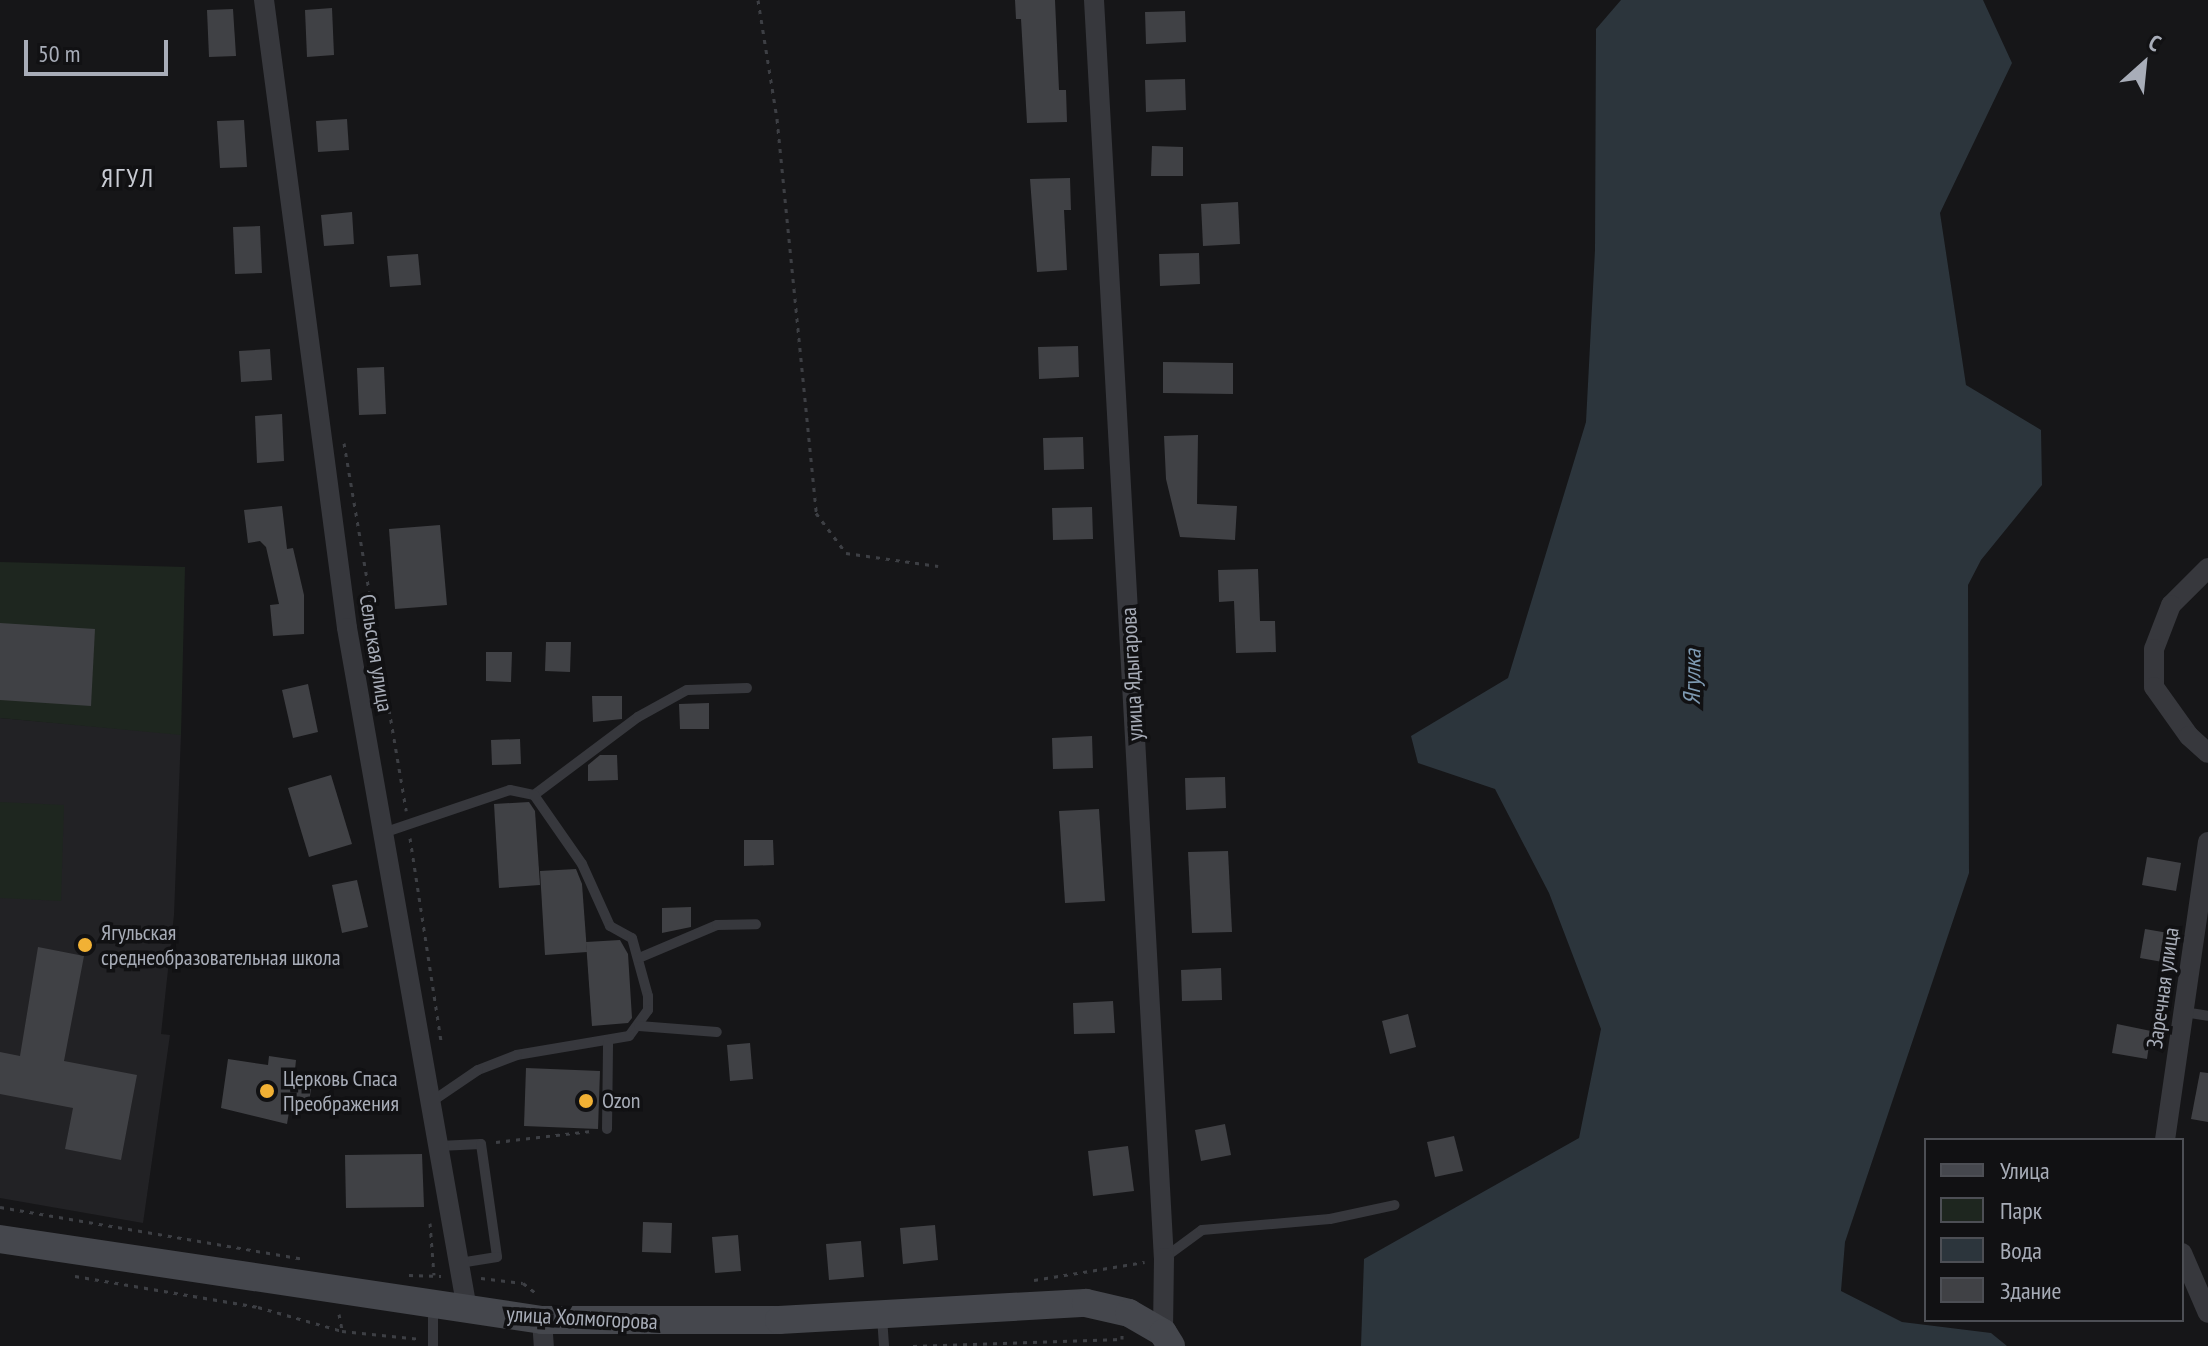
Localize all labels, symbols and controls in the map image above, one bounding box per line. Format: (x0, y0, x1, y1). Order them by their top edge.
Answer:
scale bar (28, 24, 172, 74)
north arrow (2104, 24, 2184, 104)
text: С (2144, 28, 2166, 57)
text: 50 m (38, 38, 80, 69)
district label: ЯГУЛ (101, 162, 155, 194)
street label: Сельская улица (354, 592, 398, 714)
street label: улица Ядыгарова (1115, 607, 1149, 741)
water label: Ягулка (1677, 649, 1707, 705)
place label: Ягульская среднеобразовательная школа (101, 919, 340, 970)
street label: Заречная улица (2141, 926, 2185, 1050)
marker: Ягульская среднеобразовательная школа (76, 936, 94, 954)
place label: Церковь Спаса Преображения (283, 1065, 399, 1116)
marker: Церковь Спаса Преображения (258, 1082, 276, 1100)
place label: Ozon (602, 1088, 641, 1114)
marker: Ozon (577, 1092, 595, 1110)
legend (1924, 1138, 2184, 1322)
text: Улица (2000, 1155, 2050, 1186)
text: Парк (2000, 1195, 2042, 1226)
text: Вода (2000, 1235, 2042, 1266)
text: Здание (2000, 1275, 2061, 1306)
street label: улица Холмогорова (505, 1301, 659, 1335)

